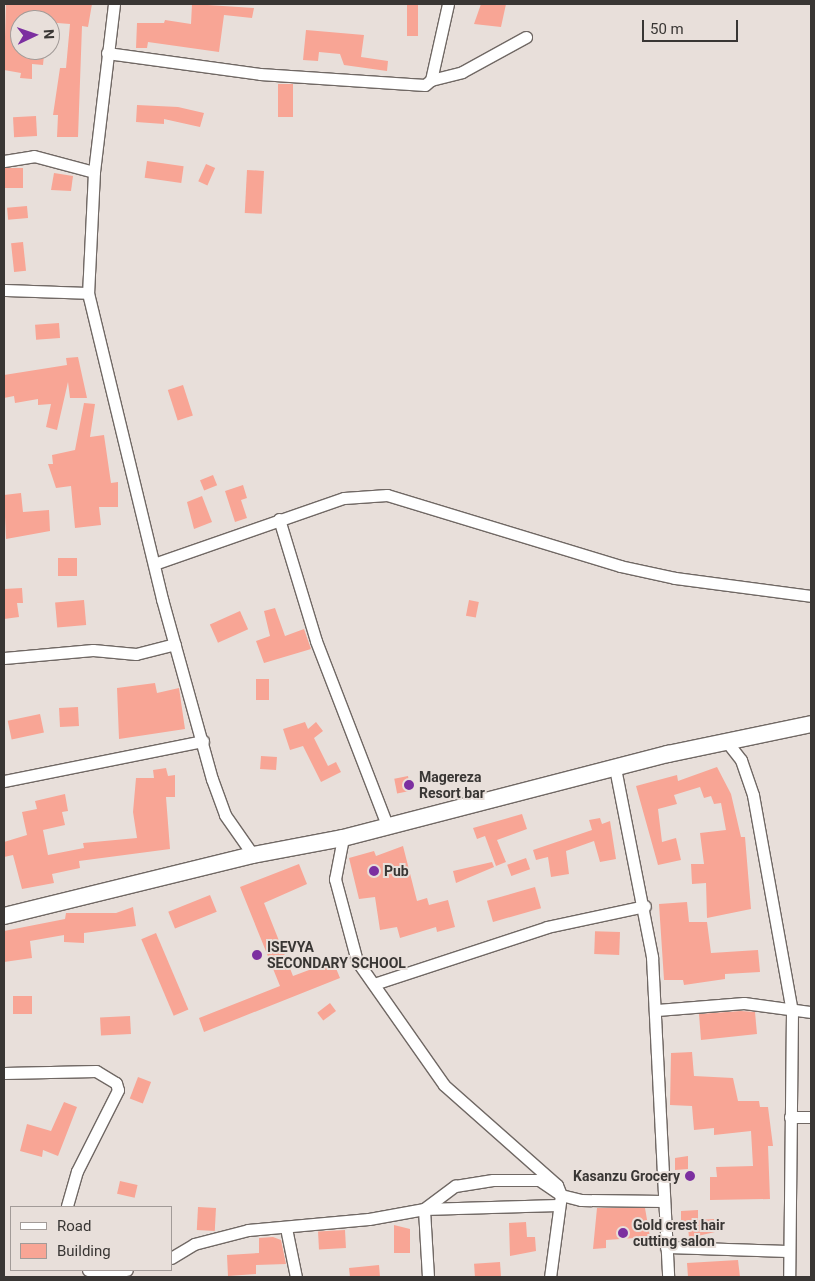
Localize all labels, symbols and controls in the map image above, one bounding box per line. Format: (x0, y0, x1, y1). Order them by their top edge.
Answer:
north arrow (10, 10, 60, 60)
scale bar (645, 10, 741, 42)
text: 50 m (650, 20, 684, 38)
text: N (41, 29, 57, 40)
place label: Magereza Resort bar (419, 769, 485, 802)
marker: Magereza Resort bar (403, 779, 415, 791)
place label: Pub (384, 863, 409, 879)
marker: Pub (368, 865, 380, 877)
place label: ISEVYA SECONDARY SCHOOL (267, 939, 406, 972)
marker: ISEVYA SECONDARY SCHOOL (251, 949, 263, 961)
place label: Kasanzu Grocery (573, 1168, 680, 1184)
marker: Kasanzu Grocery (684, 1170, 696, 1182)
legend (10, 1206, 172, 1271)
text: Road (57, 1217, 91, 1235)
place label: Gold crest hair cutting salon (633, 1217, 725, 1250)
marker: Gold crest hair cutting salon (617, 1227, 629, 1239)
text: Building (57, 1242, 111, 1260)

